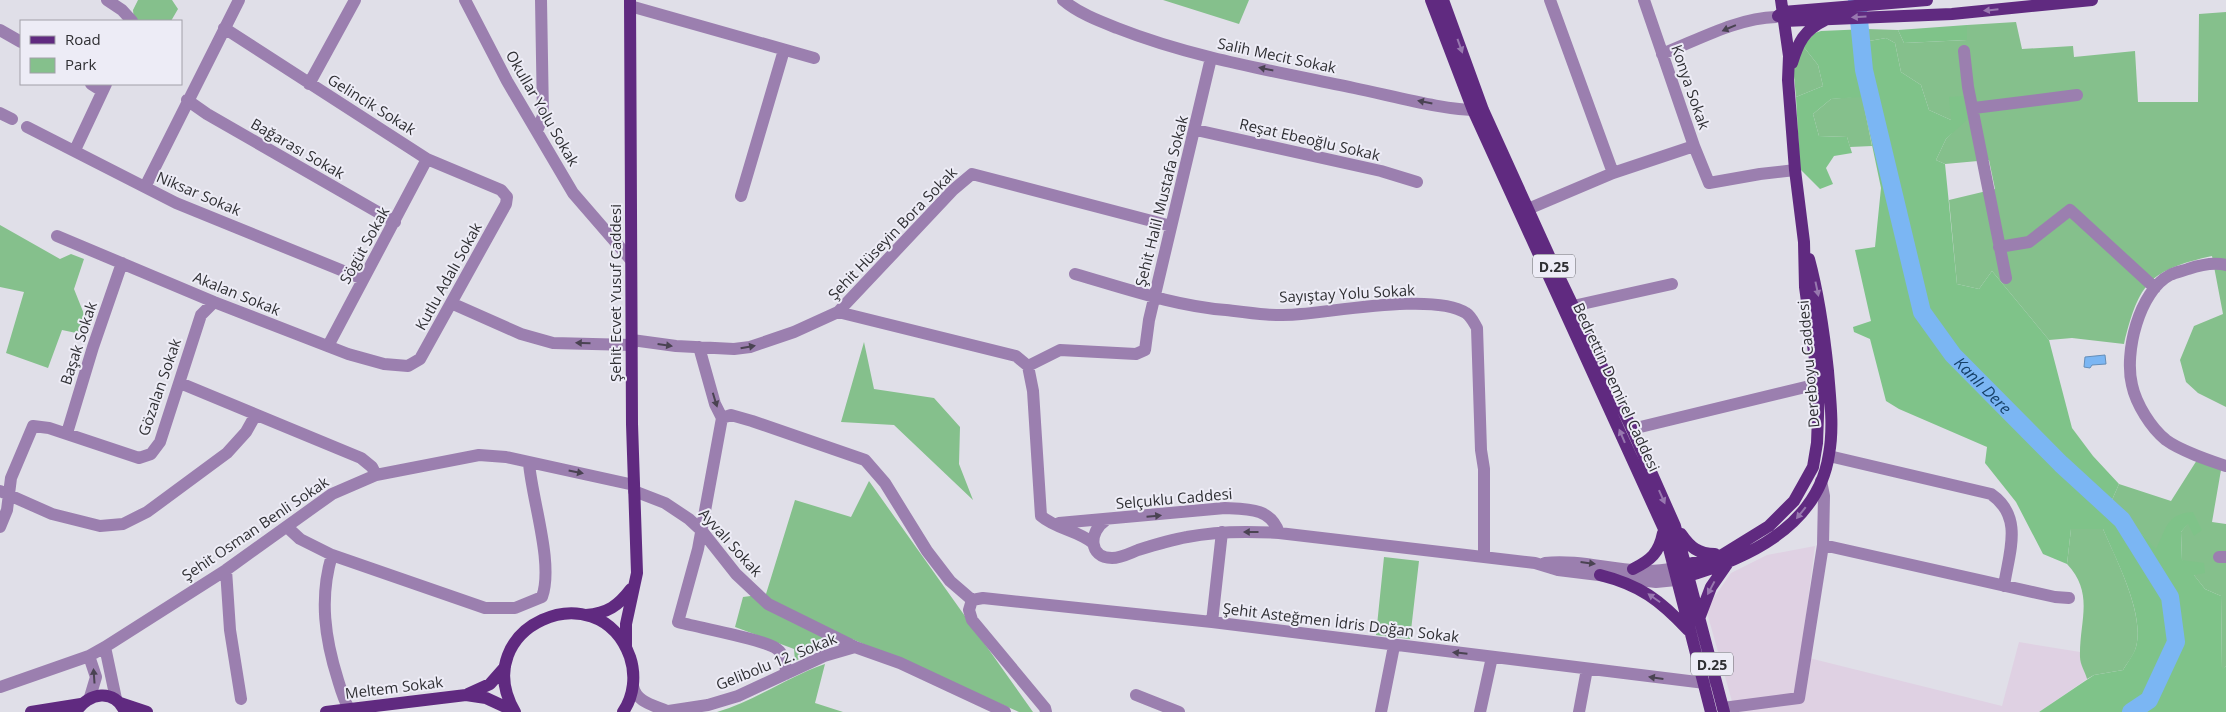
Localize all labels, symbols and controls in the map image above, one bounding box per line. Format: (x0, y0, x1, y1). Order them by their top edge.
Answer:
one-way arrow (1983, 6, 1999, 14)
one-way arrow (1851, 14, 1867, 22)
legend (20, 20, 182, 85)
one-way arrow (1722, 24, 1736, 32)
text: Road (65, 29, 101, 49)
street label: Salih Mecit Sokak (1216, 33, 1338, 77)
one-way arrow (1456, 39, 1464, 54)
street label: Konya Sokak (1667, 42, 1715, 132)
street label: Okullar Yolu Sokak (502, 47, 584, 170)
text: Park (65, 54, 96, 74)
one-way arrow (1259, 65, 1274, 73)
street label: Gelincik Sokak (324, 69, 420, 139)
one-way arrow (1418, 98, 1433, 106)
street label: Bağarası Sokak (247, 113, 349, 183)
street label: Şehit Halil Mustafa Sokak (1130, 113, 1192, 289)
street label: Reşat Ebeoğlu Sokak (1238, 113, 1382, 165)
street label: Şehit Hüseyin Bora Sokak (823, 162, 961, 304)
street label: Niksar Sokak (154, 166, 244, 220)
street label: Sögüt Sokak (335, 203, 393, 287)
street label: Şehit Ecvet Yusuf Caddesi (605, 204, 625, 382)
street label: Kutlu Adalı Sokak (410, 218, 486, 334)
road number: D.25 (1533, 255, 1575, 278)
street label: Akalan Sokak (190, 266, 284, 320)
street label: Sayıştay Yolu Sokak (1279, 279, 1415, 307)
one-way arrow (1813, 282, 1821, 297)
street label: Başak Sokak (55, 299, 101, 387)
street label: Bedrettin Demirel Caddesi (1569, 299, 1665, 475)
street label: Dereboyu Caddesi (1792, 299, 1824, 429)
street label: Gözalan Sokak (133, 335, 185, 438)
one-way arrow (575, 339, 591, 347)
one-way arrow (658, 341, 674, 349)
one-way arrow (740, 342, 756, 350)
water label: Kanlı Dere (1950, 352, 2016, 419)
one-way arrow (711, 392, 719, 407)
one-way arrow (1618, 428, 1626, 443)
one-way arrow (569, 468, 584, 476)
street label: Şehit Osman Benli Sokak (178, 471, 332, 585)
street label: Selçuklu Caddesi (1115, 483, 1233, 513)
one-way arrow (1659, 490, 1667, 504)
street label: Ayvalı Sokak (695, 503, 767, 581)
one-way arrow (1795, 506, 1806, 519)
one-way arrow (1146, 512, 1162, 520)
one-way arrow (1242, 528, 1258, 536)
one-way arrow (1581, 559, 1597, 567)
one-way arrow (1706, 582, 1715, 595)
one-way arrow (1647, 593, 1661, 603)
street label: Şehit Asteğmen İdris Doğan Sokak (1222, 598, 1460, 646)
street label: Gelibolu 12. Sokak (713, 628, 839, 694)
one-way arrow (1452, 649, 1468, 657)
road number: D.25 (1691, 652, 1733, 676)
one-way arrow (90, 668, 98, 684)
street label: Meltem Sokak (344, 671, 444, 703)
one-way arrow (1648, 674, 1664, 682)

